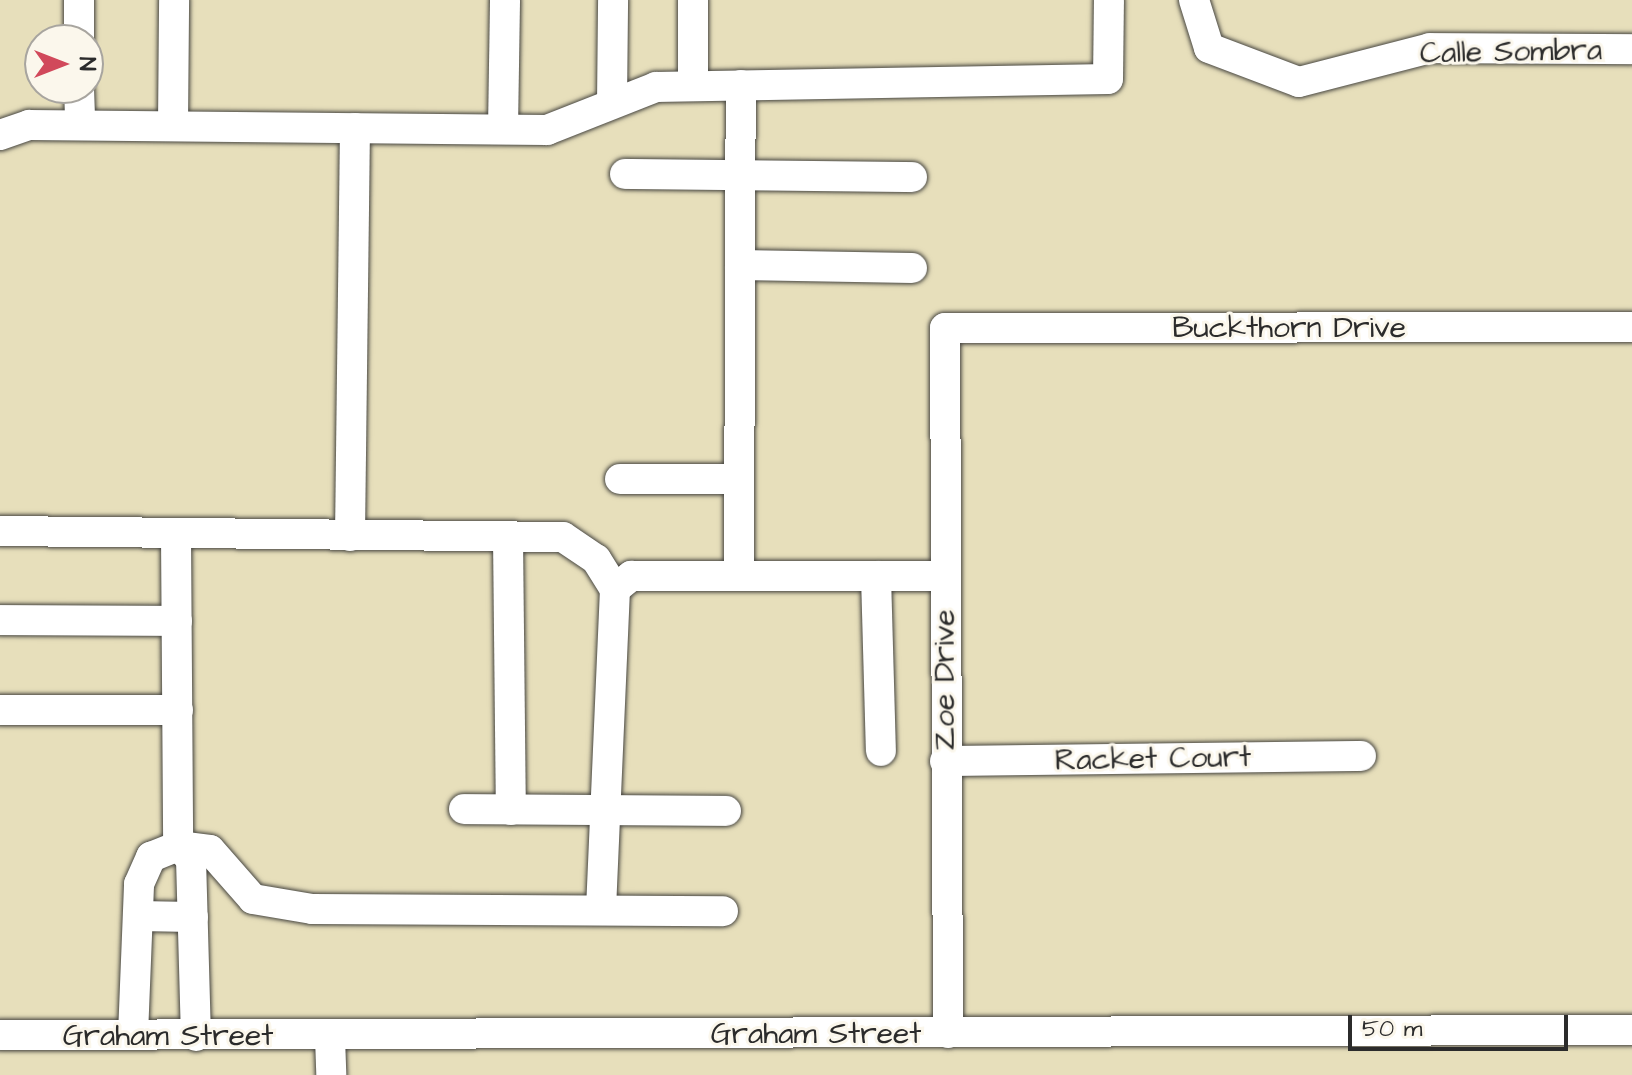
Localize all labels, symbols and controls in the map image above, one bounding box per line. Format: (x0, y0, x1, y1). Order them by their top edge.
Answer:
north arrow (24, 24, 104, 104)
street label: Calle Sombra (1420, 32, 1602, 72)
text: N (71, 57, 102, 71)
street label: Buckthorn Drive (1172, 310, 1406, 346)
street label: Zoe Drive (927, 610, 963, 750)
street label: Racket Court (1054, 739, 1252, 779)
scale bar (1352, 999, 1572, 1049)
text: 50 m (1362, 1012, 1422, 1046)
street label: Graham Street (711, 1016, 921, 1052)
street label: Graham Street (63, 1018, 273, 1054)

